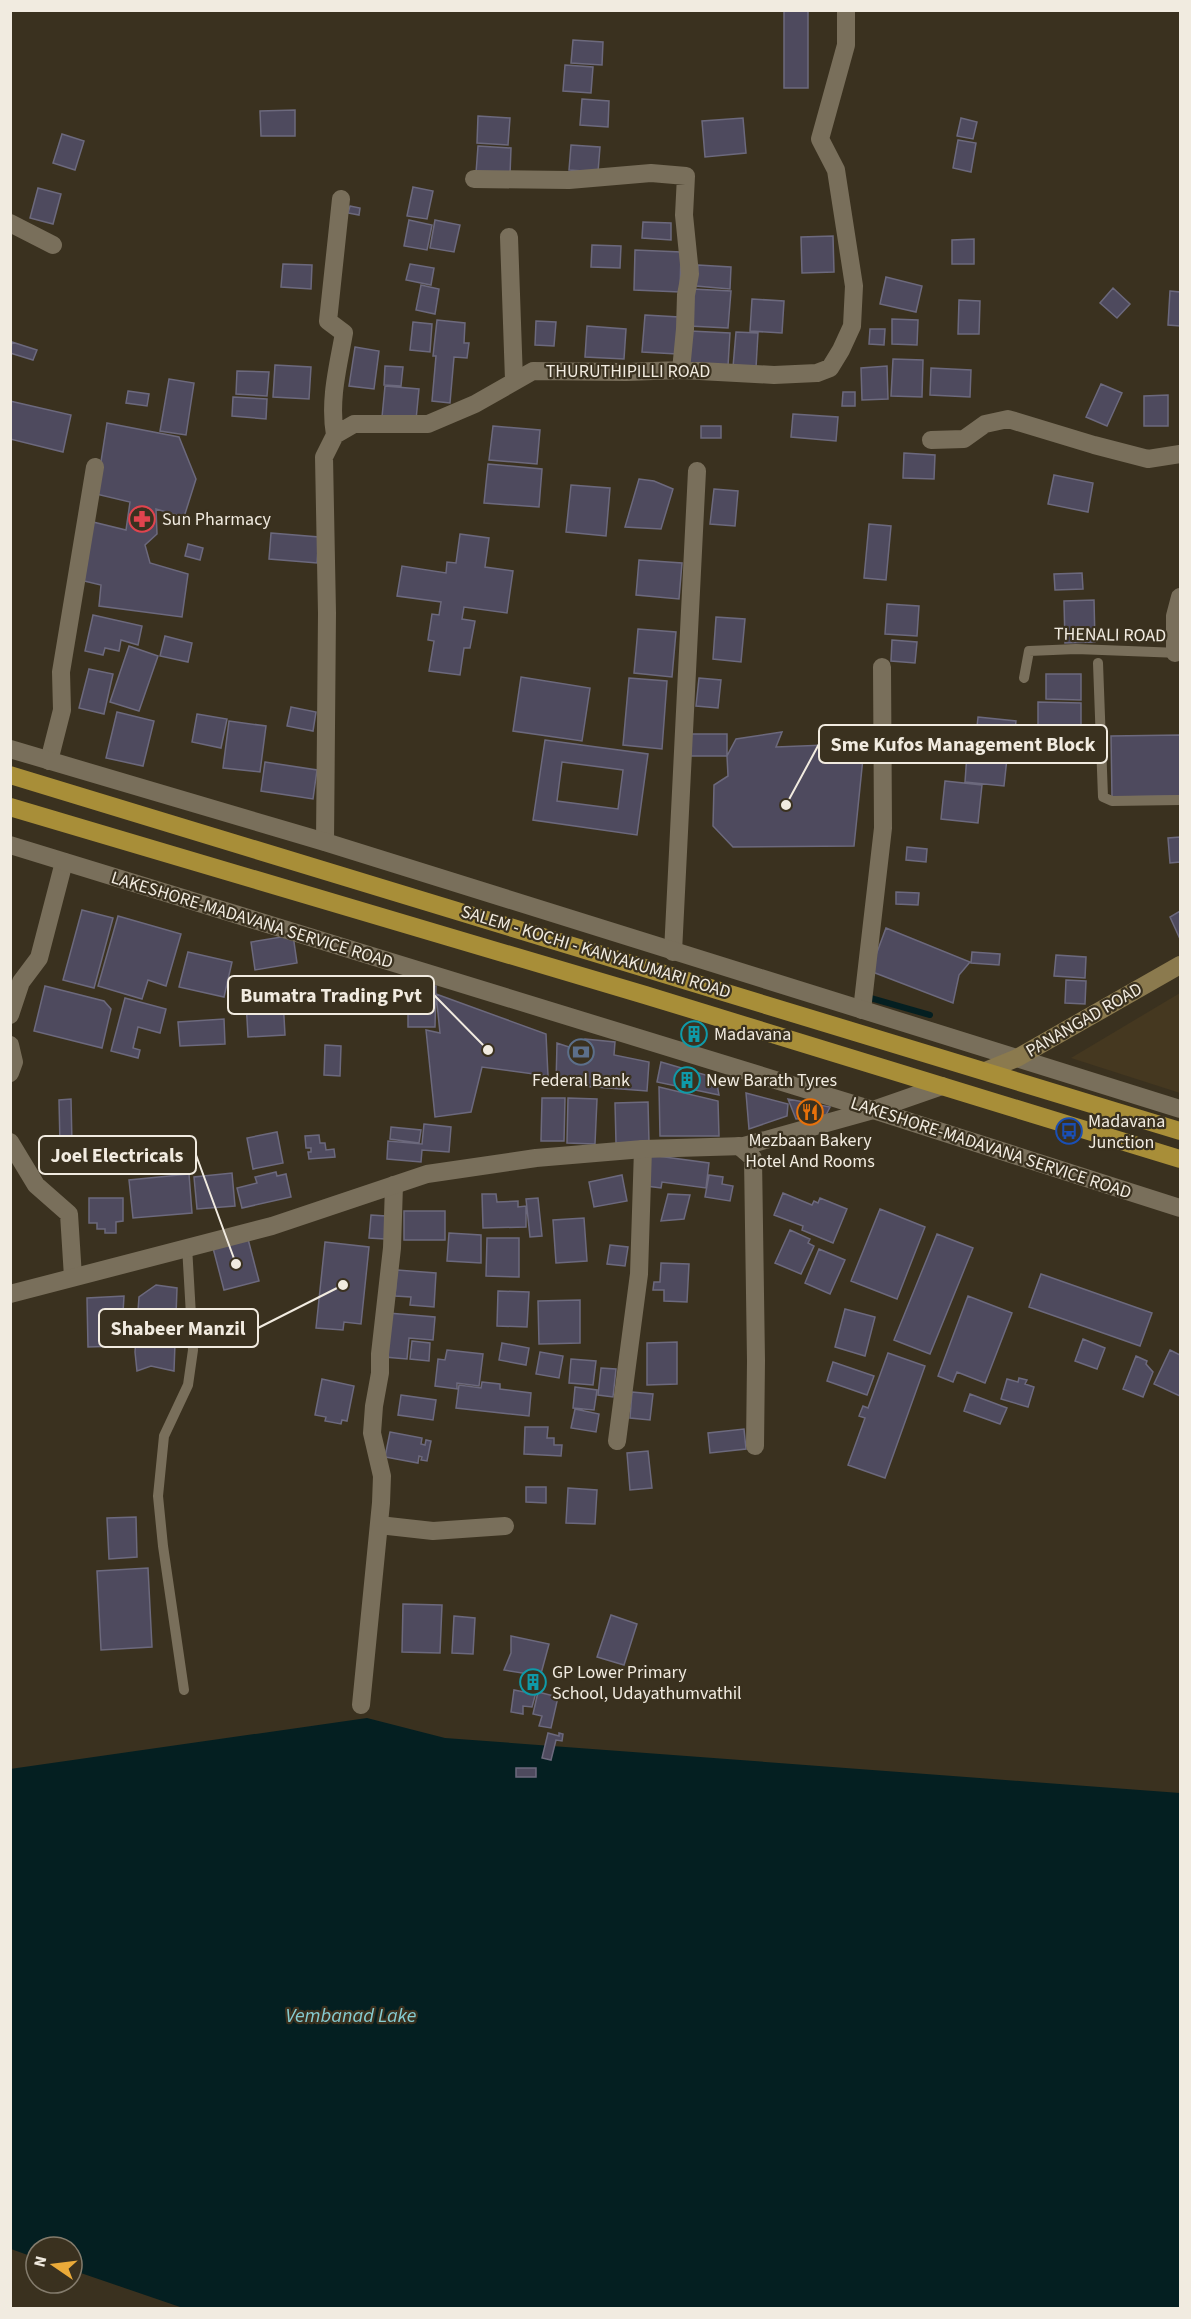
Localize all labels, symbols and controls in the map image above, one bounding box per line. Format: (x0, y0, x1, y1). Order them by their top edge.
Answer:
street label: THURUTHIPILLI ROAD (546, 359, 710, 384)
pharmacy icon: Sun Pharmacy (127, 504, 157, 534)
place label: Sun Pharmacy (162, 507, 271, 532)
street label: THENALI ROAD (1054, 622, 1166, 648)
callout: Sme Kufos Management Block (819, 725, 1107, 763)
text: Sme Kufos Management Block (831, 731, 1095, 759)
street label: LAKESHORE-MADAVANA SERVICE ROAD (108, 865, 396, 975)
street label: SALEM - KOCHI - KANYAKUMARI ROAD (458, 899, 734, 1005)
callout: Bumatra Trading Pvt (228, 976, 434, 1014)
street label: PANANGAD ROAD (1021, 977, 1147, 1063)
text: Bumatra Trading Pvt (240, 982, 422, 1010)
building icon: Madavana (679, 1019, 709, 1049)
place label: Madavana (714, 1022, 791, 1047)
bank icon: Federal Bank (566, 1037, 596, 1067)
building icon: New Barath Tyres (672, 1065, 702, 1095)
place label: Federal Bank (532, 1068, 630, 1093)
place label: New Barath Tyres (706, 1068, 837, 1093)
street label: LAKESHORE-MADAVANA SERVICE ROAD (847, 1091, 1135, 1205)
restaurant icon: Mezbaan Bakery Hotel And Rooms (795, 1097, 825, 1127)
place label: Madavana Junction (1088, 1109, 1165, 1155)
bus stop icon: Madavana Junction (1054, 1116, 1084, 1146)
place label: Mezbaan Bakery Hotel And Rooms (745, 1128, 875, 1174)
callout: Joel Electricals (39, 1136, 196, 1174)
text: Joel Electricals (51, 1142, 184, 1170)
callout: Shabeer Manzil (99, 1309, 258, 1347)
text: Shabeer Manzil (111, 1315, 246, 1343)
place label: GP Lower Primary School, Udayathumvathil (552, 1660, 742, 1706)
building icon: GP Lower Primary School, Udayathumvathil (518, 1667, 548, 1697)
water label: Vembanad Lake (286, 2002, 416, 2030)
north arrow (24, 2235, 84, 2295)
text: N (28, 2254, 52, 2269)

